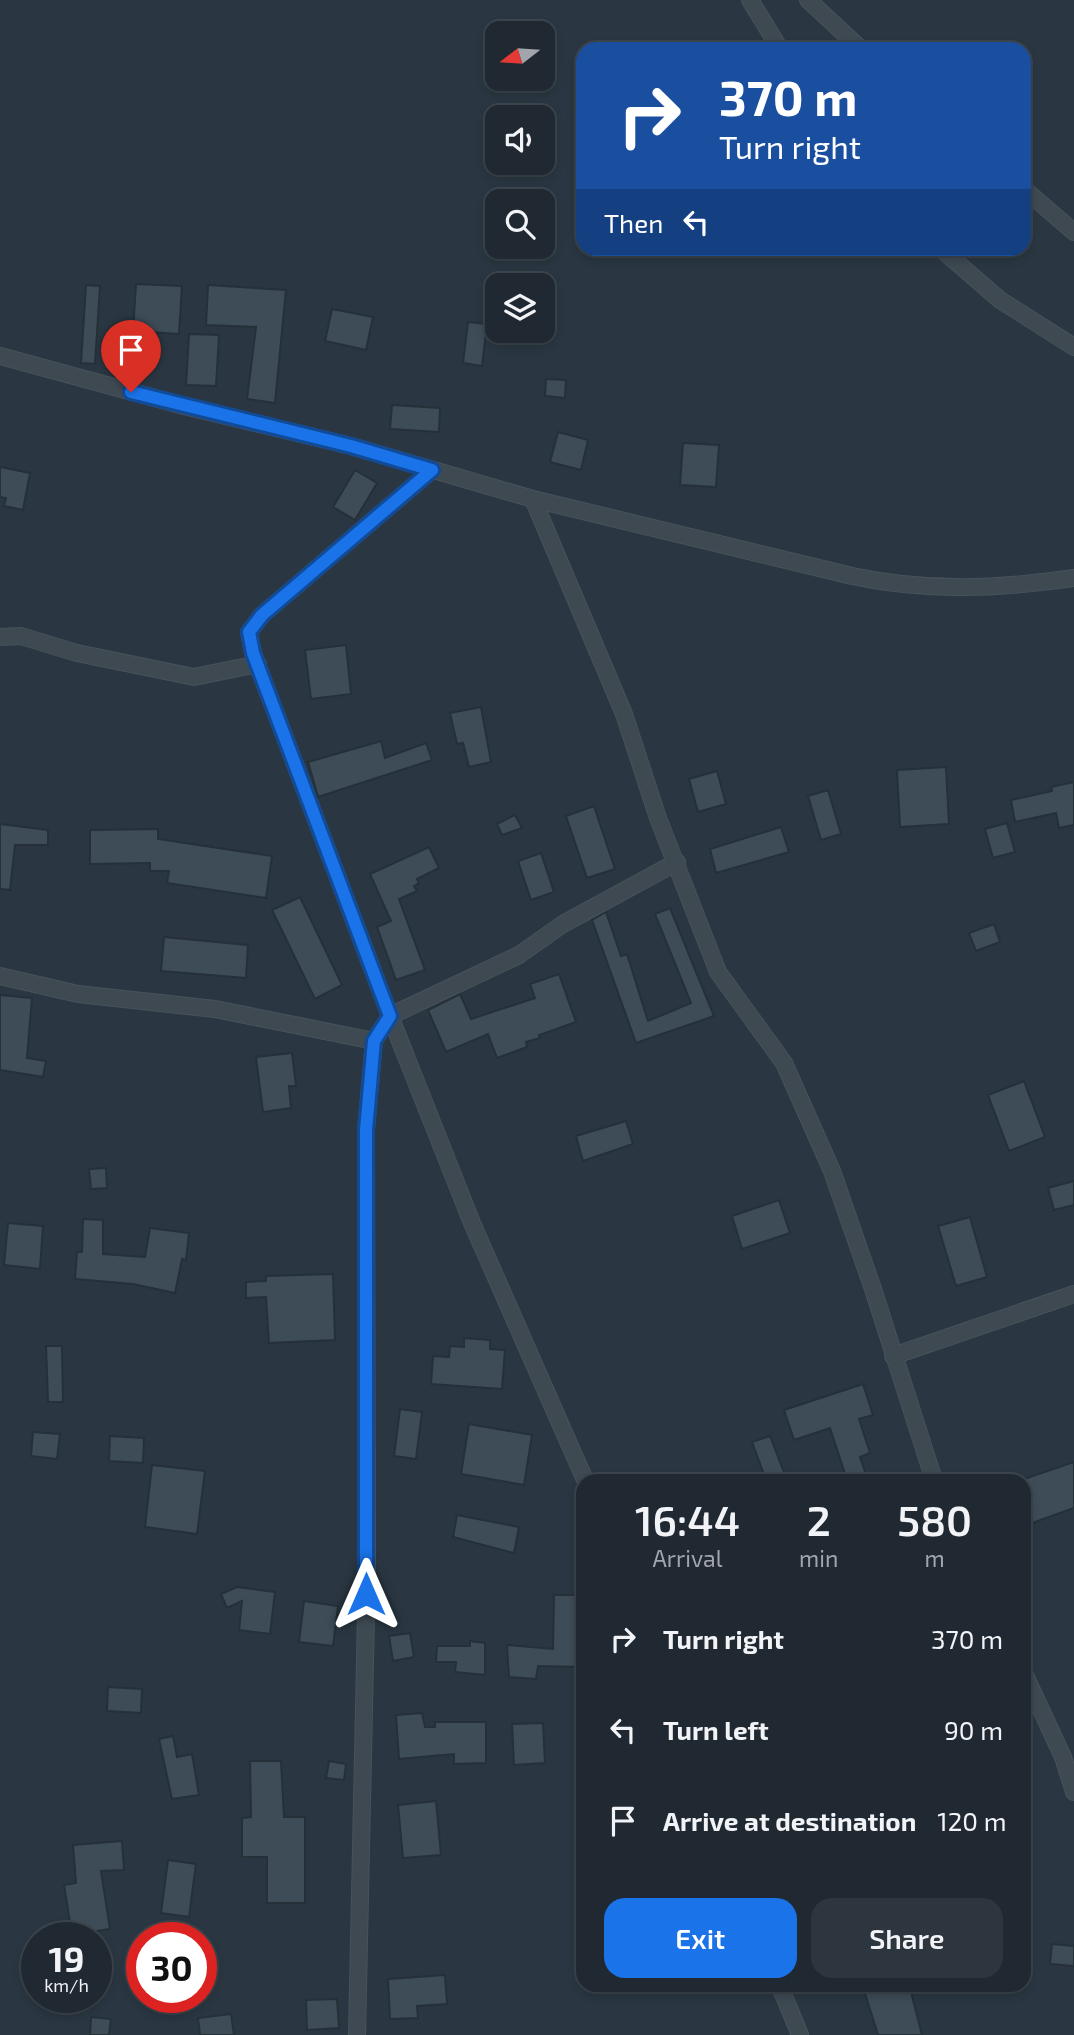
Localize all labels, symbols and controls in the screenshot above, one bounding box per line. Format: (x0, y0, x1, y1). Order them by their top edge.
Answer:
north arrow (485, 21, 555, 91)
map controls (485, 21, 555, 343)
text: 370 m (719, 67, 857, 126)
icon: right (604, 70, 695, 161)
button: sound (485, 105, 555, 175)
text: Turn right (719, 127, 861, 165)
button: search (485, 189, 555, 259)
icon: left (677, 203, 715, 241)
text: Then (604, 207, 663, 238)
button: layers (485, 273, 555, 343)
pin (101, 320, 161, 392)
icon: arrive (112, 331, 150, 369)
text: 16:44 (635, 1494, 740, 1544)
text: 2 (807, 1494, 831, 1544)
text: 580 (897, 1494, 972, 1544)
text: Arrival (653, 1544, 723, 1572)
text: min (799, 1544, 838, 1572)
text: m (925, 1544, 945, 1572)
position arrow (329, 1557, 403, 1631)
icon: right (604, 1620, 642, 1658)
text: Turn right (663, 1623, 784, 1654)
text: 370 m (931, 1623, 1003, 1654)
icon: left (604, 1711, 642, 1749)
text: Turn left (663, 1714, 769, 1745)
text: 90 m (944, 1714, 1003, 1745)
icon: arrive (604, 1802, 642, 1840)
text: Arrive at destination (663, 1805, 916, 1836)
text: 120 m (937, 1805, 1007, 1836)
button: Exit (604, 1898, 797, 1978)
button: Share (811, 1898, 1003, 1978)
speed limit sign: 30 (126, 1922, 217, 2013)
text: 19 (49, 1937, 84, 1979)
text: km/h (44, 1974, 89, 1996)

